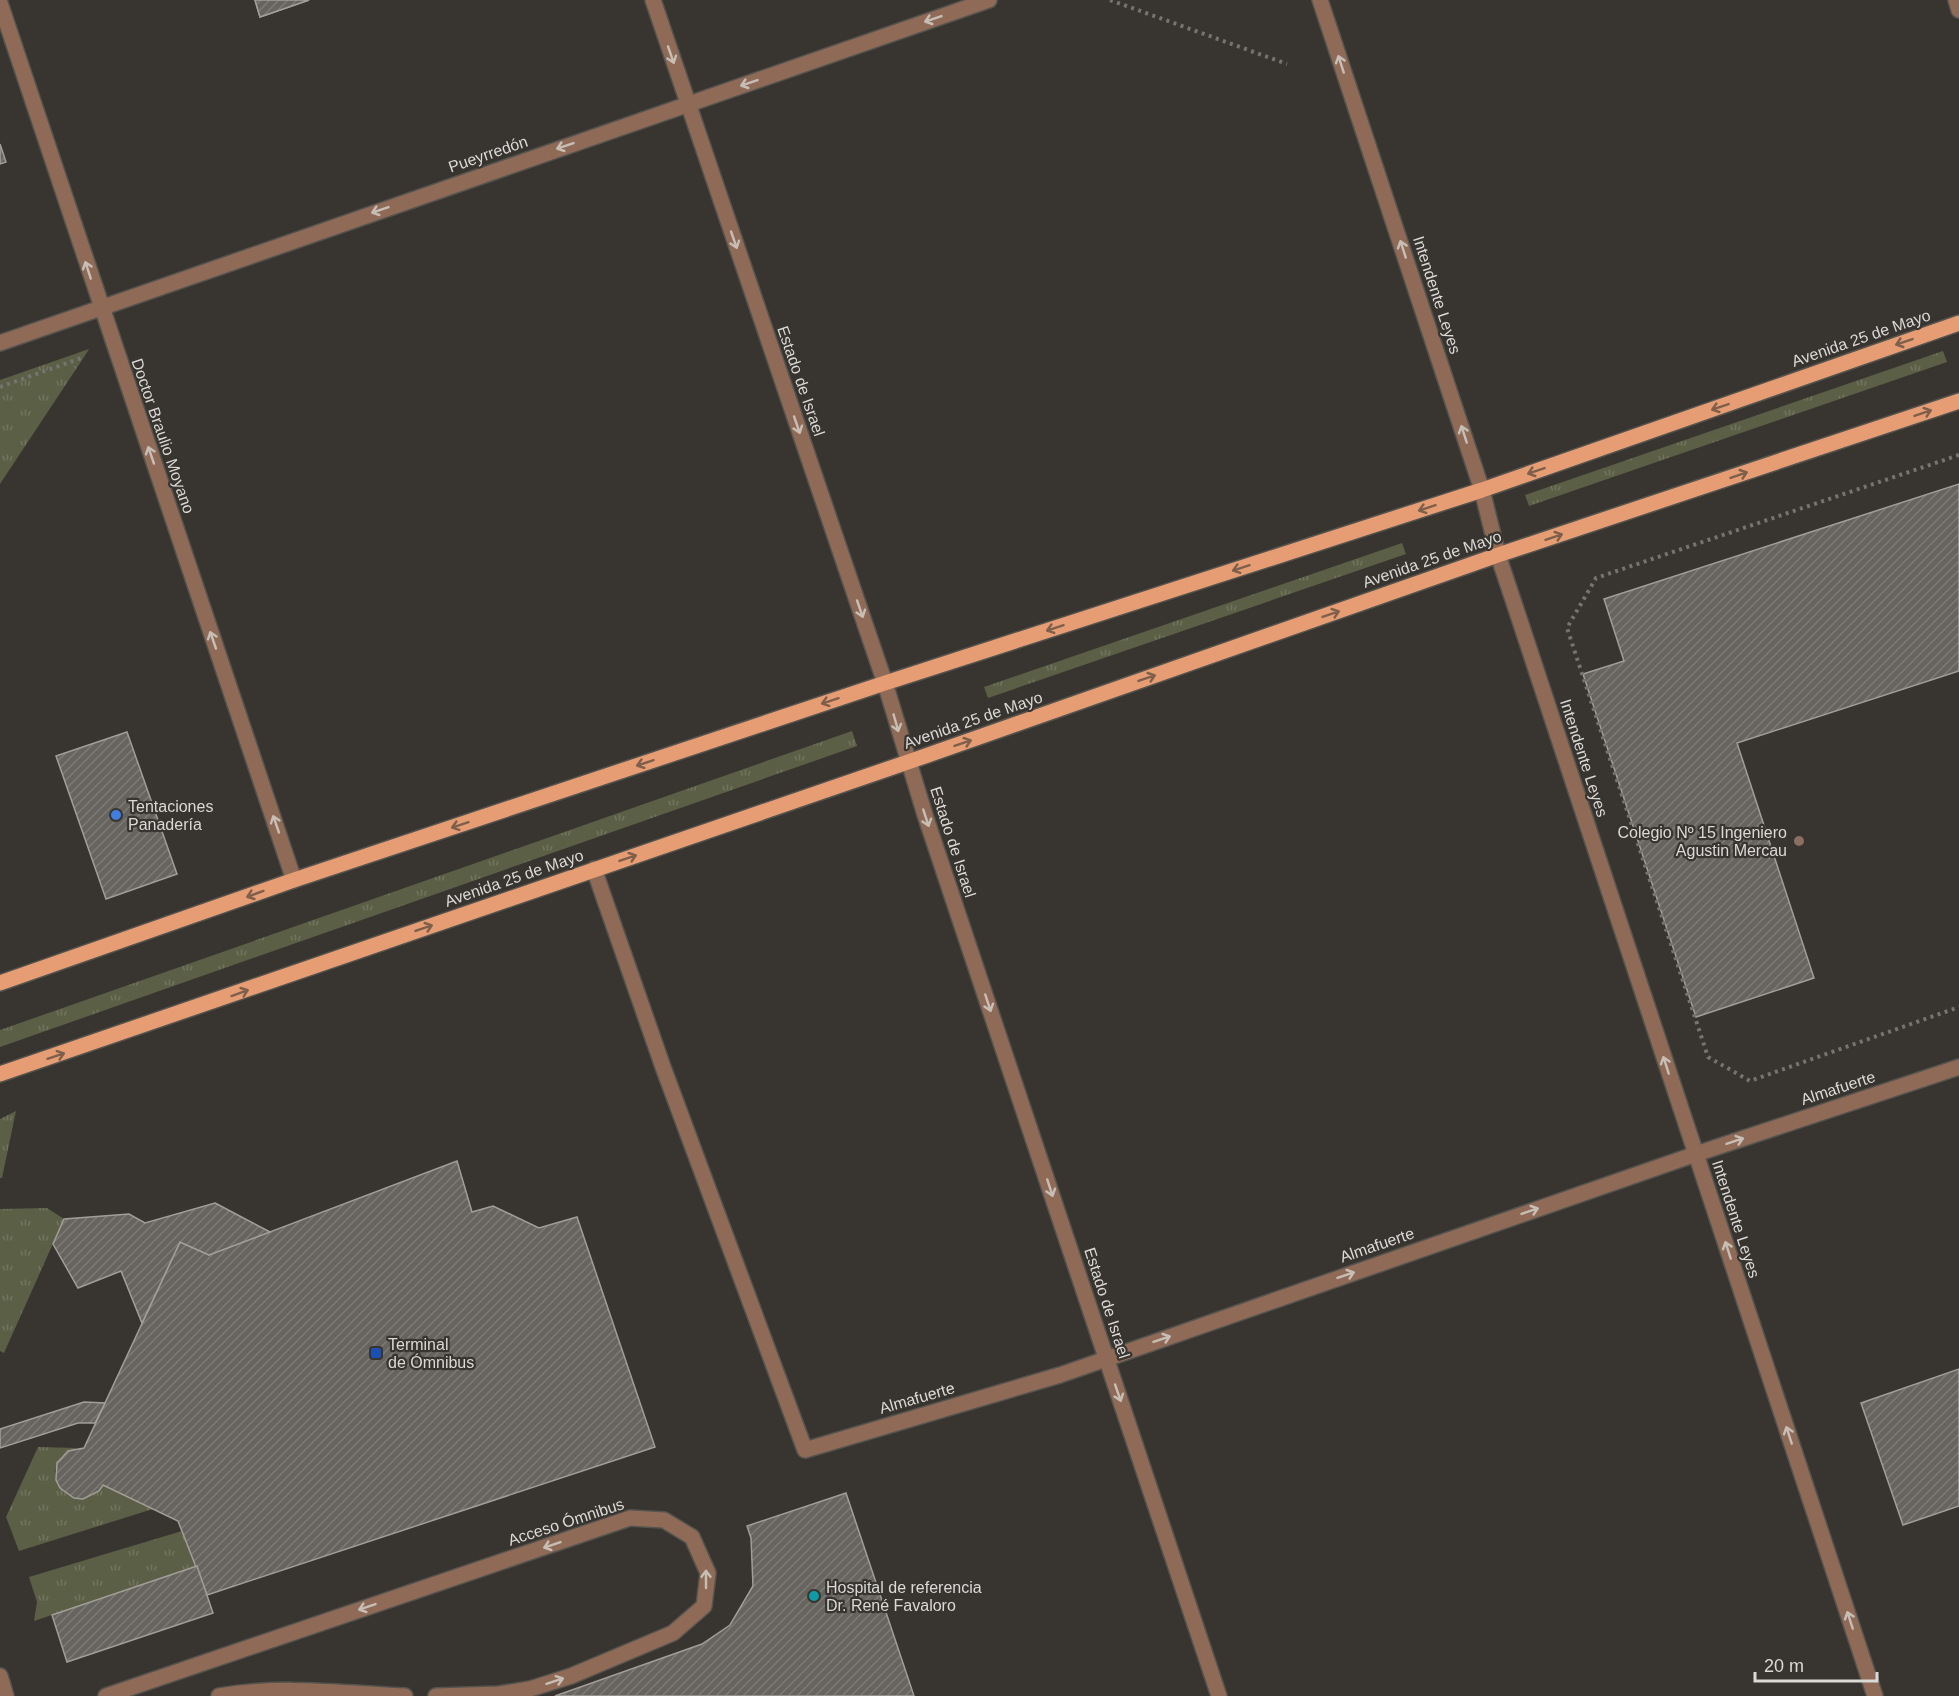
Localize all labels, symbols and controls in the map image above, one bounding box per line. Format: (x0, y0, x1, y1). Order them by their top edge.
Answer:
one-way arrow (924, 15, 943, 26)
one-way arrow (667, 46, 678, 64)
one-way arrow (1335, 55, 1346, 74)
one-way arrow (740, 78, 759, 89)
street label: Pueyrredón (446, 132, 530, 176)
one-way arrow (556, 142, 575, 153)
one-way arrow (371, 205, 390, 216)
one-way arrow (729, 230, 740, 249)
street label: Intendente Leyes (1410, 234, 1464, 356)
one-way arrow (1396, 240, 1407, 259)
one-way arrow (82, 261, 93, 280)
street label: Avenida 25 de Mayo (1789, 306, 1933, 370)
street label: Estado de Israel (774, 324, 828, 438)
one-way arrow (1895, 338, 1914, 349)
street label: Doctor Braulio Moyano (128, 356, 198, 516)
one-way arrow (1711, 402, 1730, 413)
one-way arrow (1913, 406, 1932, 417)
one-way arrow (792, 415, 803, 434)
one-way arrow (1458, 425, 1469, 444)
one-way arrow (144, 446, 155, 465)
one-way arrow (1527, 467, 1546, 478)
one-way arrow (1729, 468, 1747, 479)
one-way arrow (1418, 503, 1437, 514)
street label: Avenida 25 de Mayo (1360, 527, 1504, 591)
one-way arrow (1544, 530, 1563, 541)
one-way arrow (1232, 563, 1251, 574)
one-way arrow (855, 599, 866, 618)
one-way arrow (1321, 607, 1340, 618)
one-way arrow (1046, 623, 1065, 634)
one-way arrow (207, 631, 218, 650)
one-way arrow (1137, 672, 1156, 683)
street label: Avenida 25 de Mayo (901, 688, 1045, 752)
one-way arrow (821, 697, 839, 708)
street label: Intendente Leyes (1557, 697, 1611, 819)
one-way arrow (891, 713, 903, 732)
one-way arrow (953, 737, 972, 748)
one-way arrow (635, 758, 654, 769)
street label: Estado de Israel (927, 784, 979, 900)
place label: Tentaciones Panadería (128, 798, 213, 833)
marker: Tentaciones Panadería (109, 808, 123, 822)
one-way arrow (921, 808, 932, 827)
one-way arrow (269, 815, 280, 834)
one-way arrow (451, 820, 469, 831)
place label: Colegio Nº 15 Ingeniero Agustin Mercau (1617, 824, 1787, 859)
marker: Colegio Nº 15 Ingeniero Agustin Mercau (1792, 834, 1806, 848)
street label: Avenida 25 de Mayo (442, 846, 586, 910)
one-way arrow (618, 851, 637, 862)
one-way arrow (246, 889, 265, 900)
one-way arrow (414, 922, 433, 933)
one-way arrow (230, 986, 249, 997)
one-way arrow (983, 993, 994, 1012)
one-way arrow (46, 1050, 65, 1061)
one-way arrow (1660, 1056, 1671, 1075)
street label: Almafuerte (1799, 1068, 1878, 1108)
one-way arrow (1725, 1134, 1743, 1145)
street label: Intendente Leyes (1709, 1158, 1763, 1280)
one-way arrow (1045, 1178, 1056, 1197)
one-way arrow (1520, 1205, 1539, 1216)
street label: Almafuerte (1338, 1224, 1416, 1266)
one-way arrow (1722, 1241, 1733, 1260)
street label: Estado de Israel (1081, 1245, 1133, 1361)
one-way arrow (1336, 1268, 1355, 1279)
one-way arrow (1152, 1332, 1171, 1343)
place label: Terminal de Ómnibus (388, 1336, 474, 1371)
marker: Terminal de Ómnibus (369, 1346, 383, 1360)
street label: Almafuerte (877, 1379, 957, 1417)
one-way arrow (1114, 1383, 1125, 1402)
one-way arrow (1783, 1426, 1794, 1445)
street label: Acceso Ómnibus (506, 1494, 626, 1549)
one-way arrow (543, 1540, 562, 1551)
one-way arrow (700, 1570, 712, 1590)
place label: Hospital de referencia Dr. René Favaloro (826, 1579, 982, 1614)
marker: Hospital de referencia Dr. René Favaloro (807, 1589, 821, 1603)
one-way arrow (358, 1603, 377, 1614)
one-way arrow (1844, 1611, 1855, 1630)
scale bar (1755, 1645, 1876, 1683)
text: 20 m (1764, 1656, 1804, 1676)
one-way arrow (546, 1675, 565, 1686)

